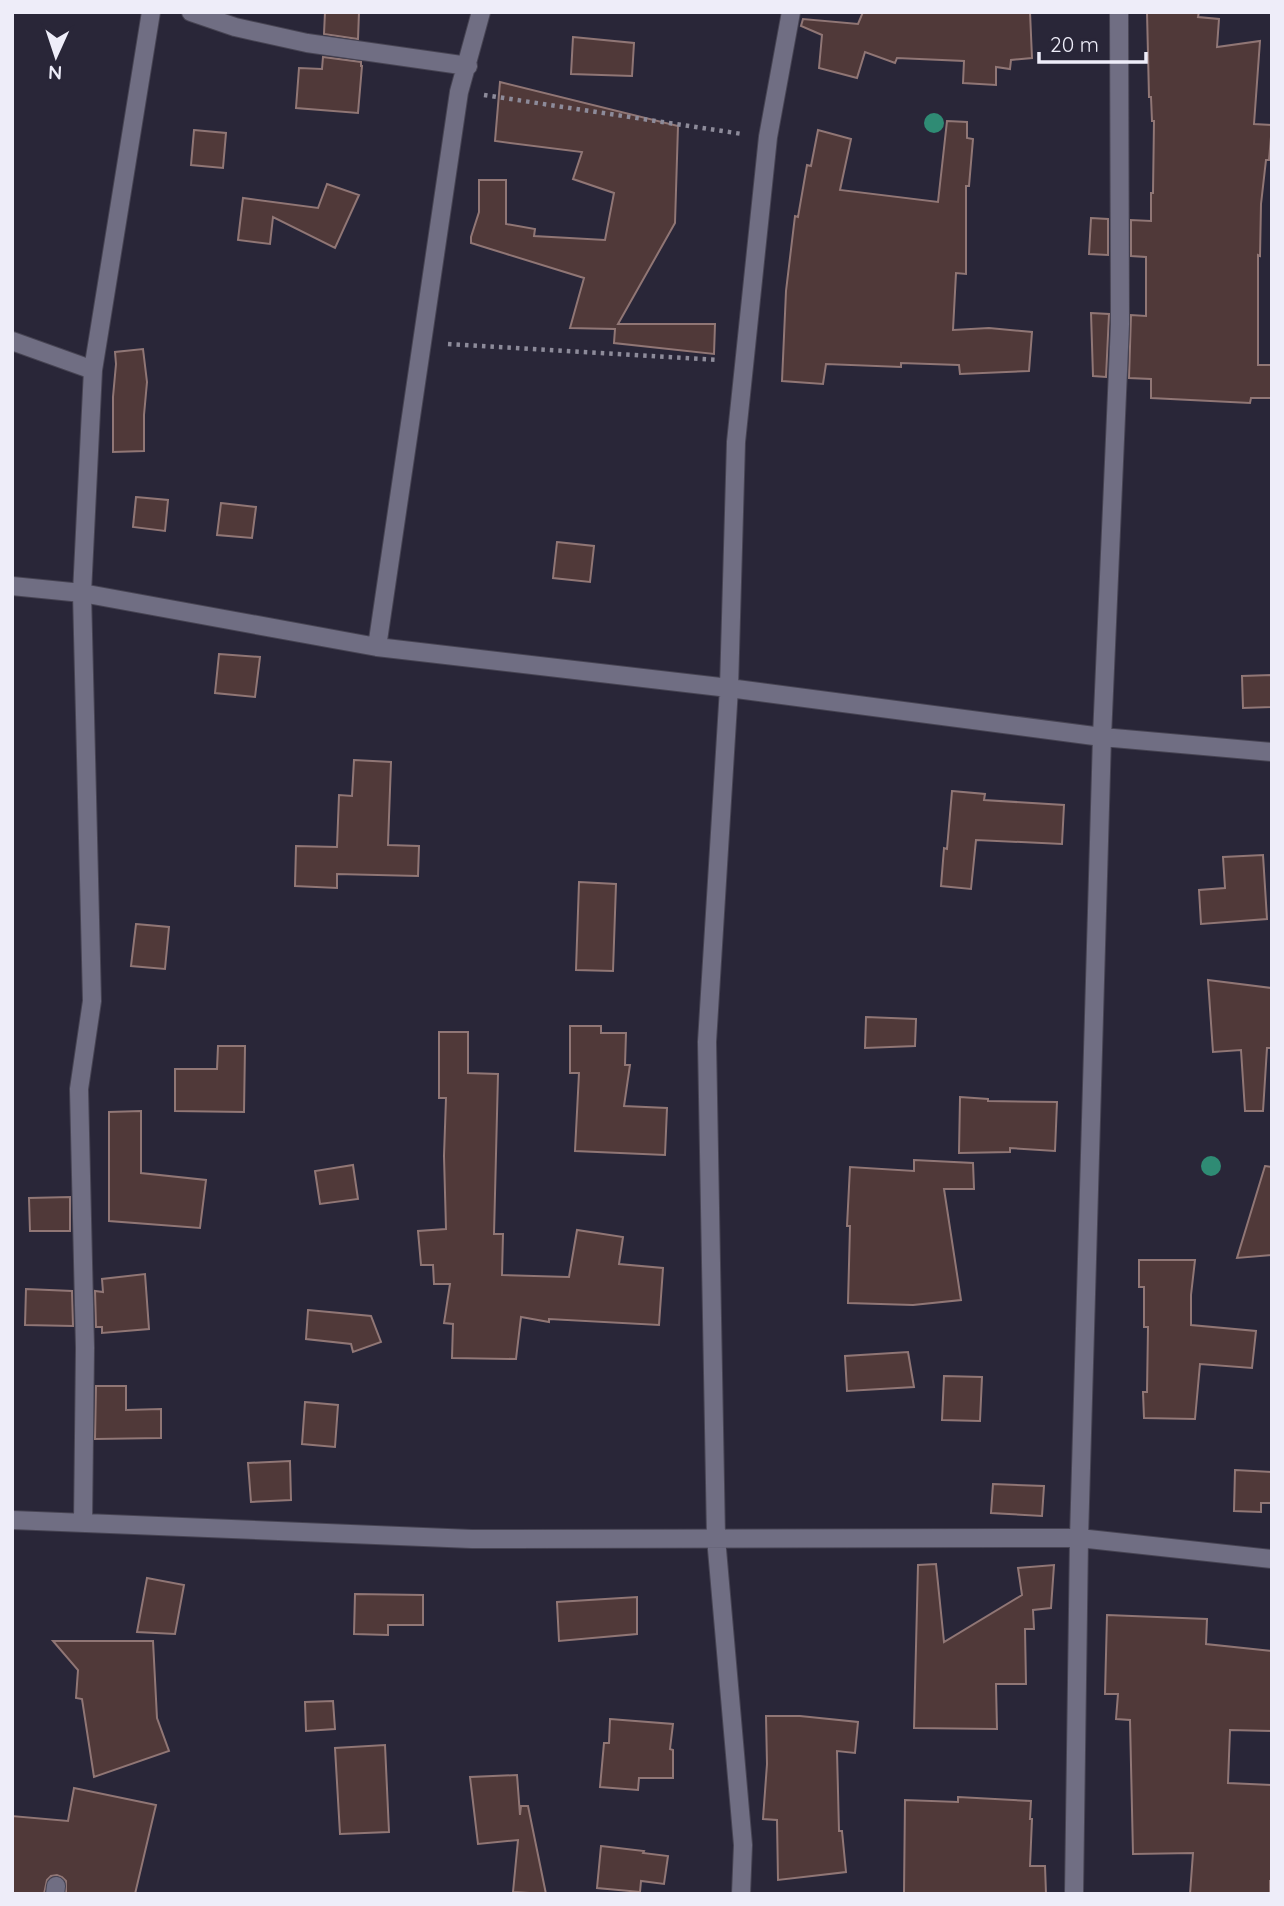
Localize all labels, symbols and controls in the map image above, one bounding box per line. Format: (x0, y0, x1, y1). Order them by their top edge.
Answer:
north arrow (21, 21, 91, 91)
scale bar (1039, 21, 1146, 65)
text: 20 m (1050, 31, 1099, 57)
text: N (48, 61, 63, 85)

